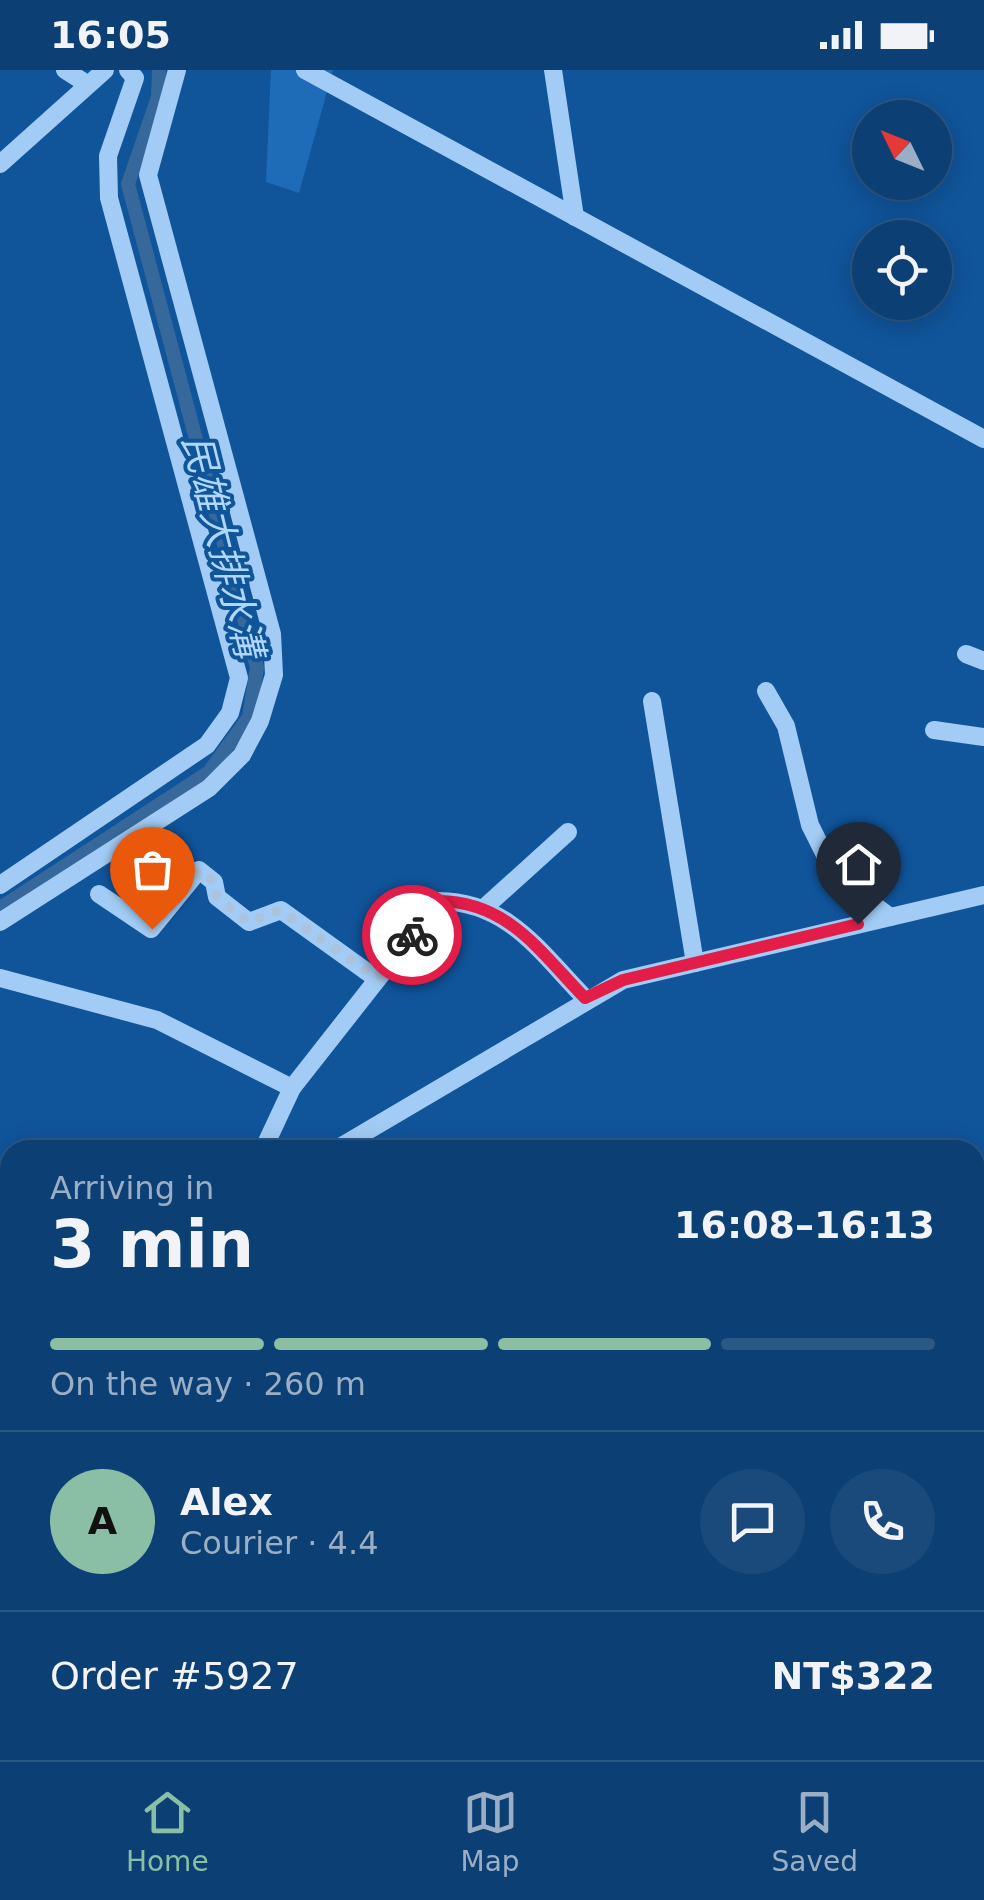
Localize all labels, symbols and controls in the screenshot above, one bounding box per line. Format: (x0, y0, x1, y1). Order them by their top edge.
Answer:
text: 16:05 (50, 13, 171, 57)
north arrow (852, 100, 952, 200)
map controls (852, 100, 952, 320)
button: locate (852, 220, 952, 320)
water label: 民雄大排水溝 (174, 430, 273, 667)
pin (816, 822, 901, 925)
pin (110, 827, 195, 930)
icon: home (831, 837, 886, 892)
icon: bag (125, 842, 180, 897)
courier (362, 885, 462, 985)
icon: bike (385, 908, 440, 963)
text: Arriving in (50, 1169, 214, 1207)
text: 16:08–16:13 (674, 1203, 935, 1247)
text: 3 min (50, 1207, 254, 1282)
text: On the way · 260 m (50, 1365, 366, 1403)
button: chat (700, 1469, 805, 1574)
button: phone (830, 1469, 935, 1574)
text: Alex (180, 1480, 273, 1524)
text: A (88, 1499, 117, 1543)
text: Courier · 4.4 (180, 1524, 379, 1562)
text: Order #5927 (50, 1654, 299, 1698)
text: NT$322 (772, 1654, 935, 1698)
tab: Home (126, 1785, 209, 1878)
tab: Map (461, 1785, 520, 1878)
tab: Saved (772, 1785, 858, 1878)

